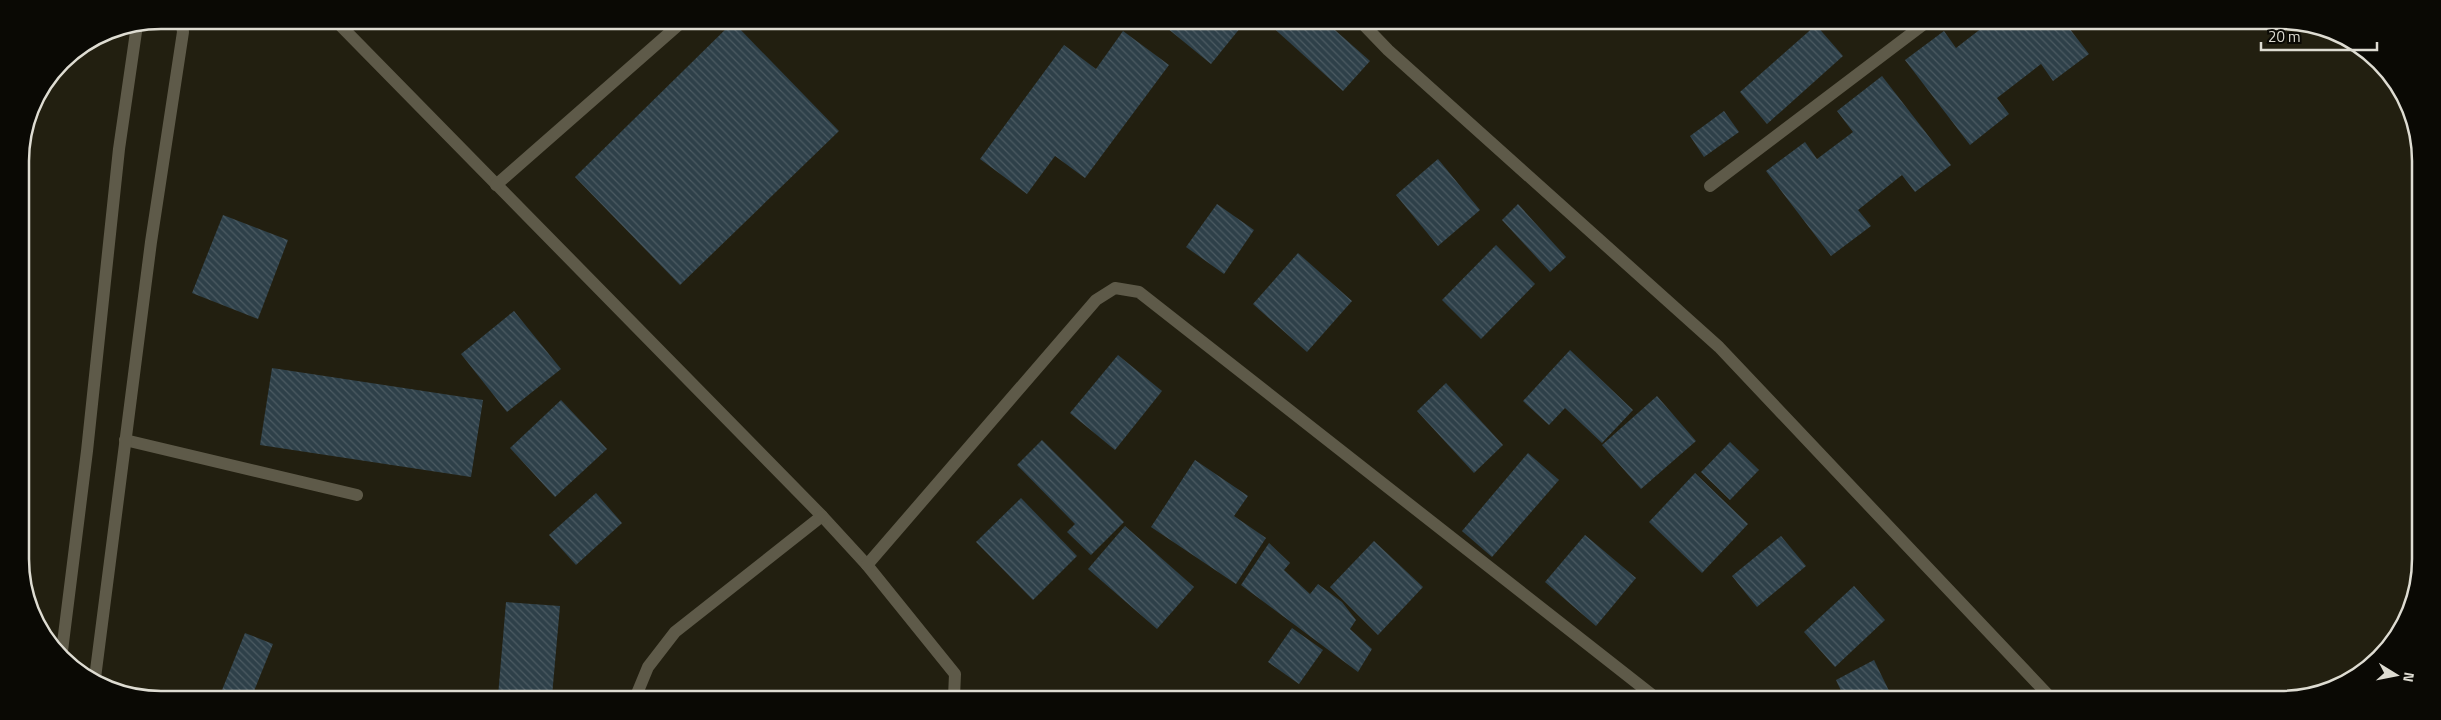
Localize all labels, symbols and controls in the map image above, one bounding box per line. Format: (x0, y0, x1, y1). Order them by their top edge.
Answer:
scale bar (2261, 20, 2377, 52)
text: 20 m (2268, 25, 2301, 48)
north arrow (2371, 650, 2421, 700)
text: N (2398, 671, 2420, 684)

